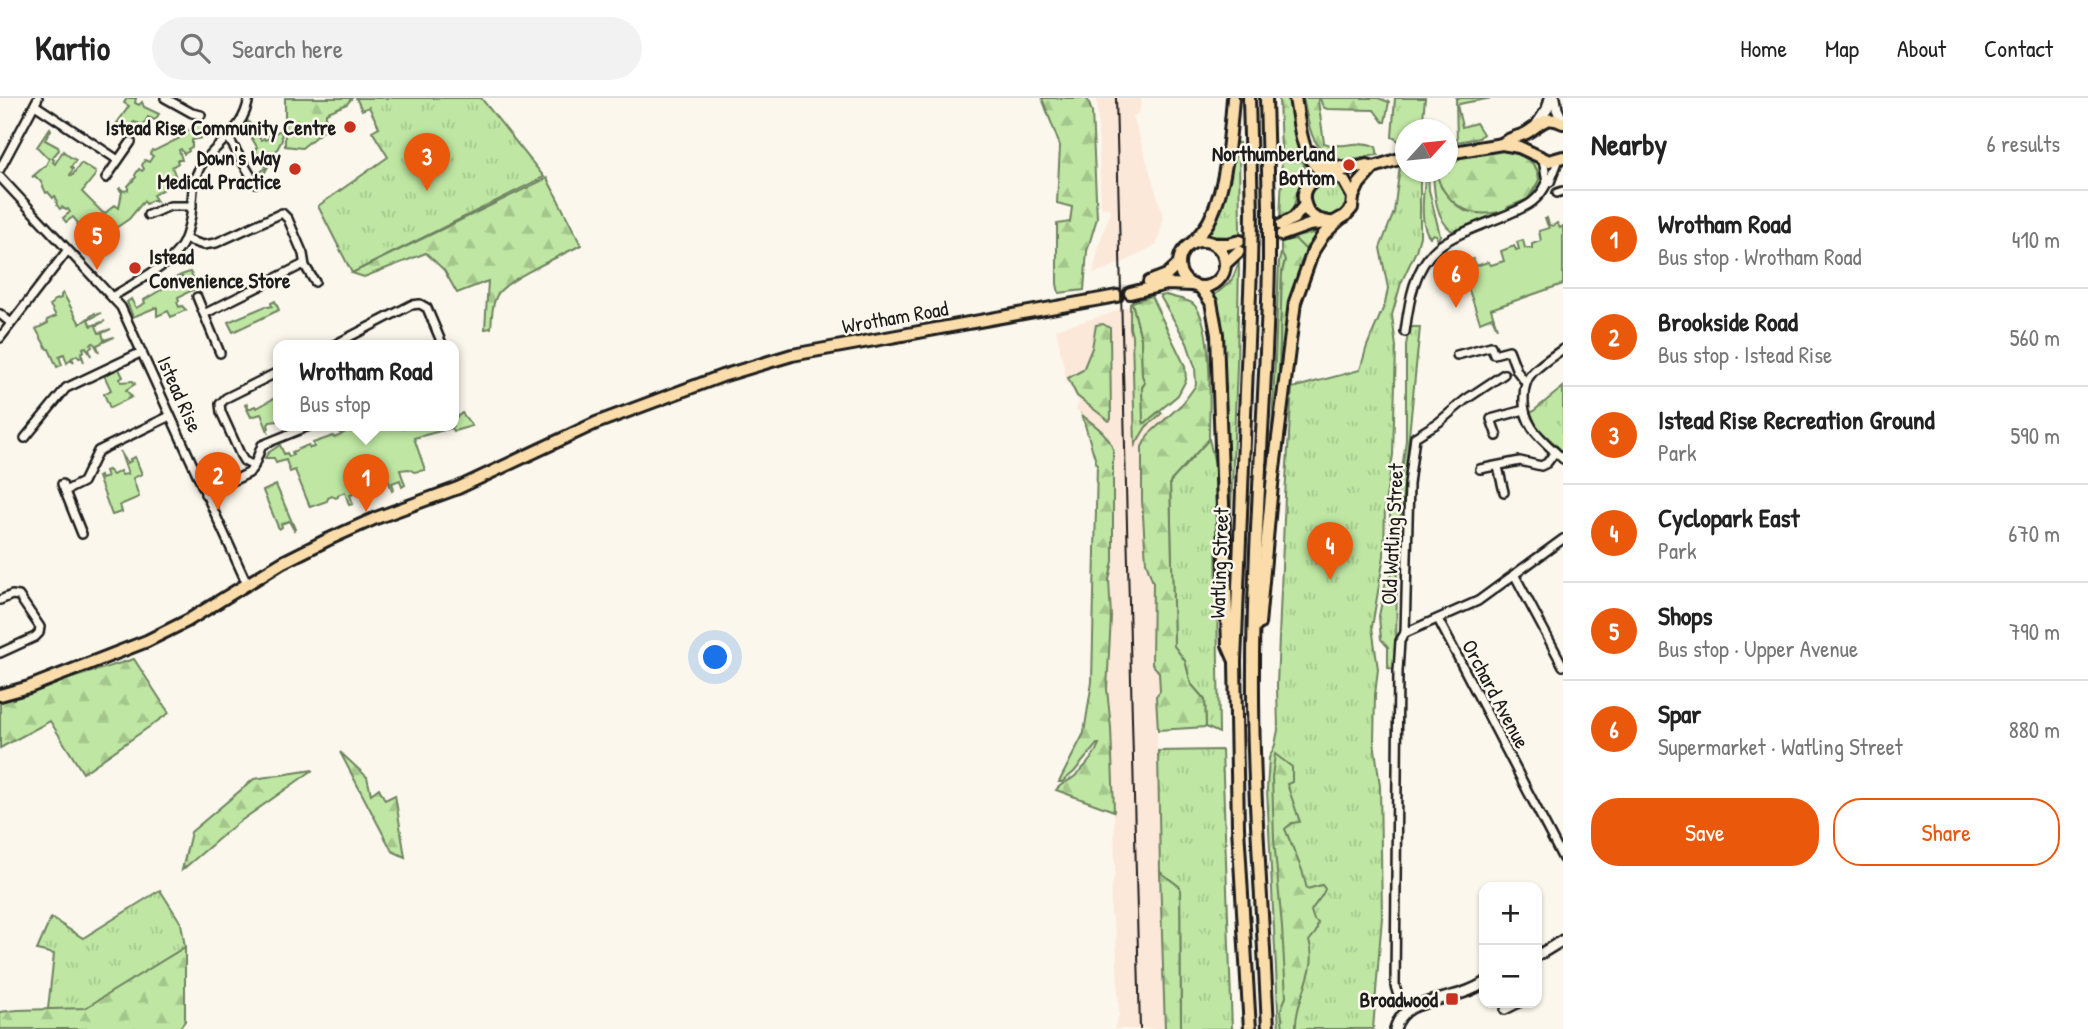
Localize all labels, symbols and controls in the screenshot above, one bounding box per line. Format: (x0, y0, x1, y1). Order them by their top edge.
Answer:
search box (152, 17, 642, 80)
text: Kartio (35, 26, 110, 70)
icon: search (176, 29, 214, 67)
text: Search here (232, 31, 343, 66)
text: Home (1740, 32, 1787, 64)
text: Map (1825, 32, 1859, 64)
text: About (1897, 32, 1946, 64)
text: Contact (1984, 32, 2053, 64)
place label: Istead Rise Community Centre (106, 113, 337, 143)
marker: Istead Rise Community Centre (342, 119, 358, 135)
north arrow (1395, 119, 1458, 182)
text: Nearby (1591, 124, 1667, 164)
text: 6 results (1987, 128, 2060, 159)
pin: 3 (404, 133, 450, 191)
place label: Northumberland Bottom (1212, 139, 1336, 192)
place label: Down's Way Medical Practice (157, 143, 282, 196)
marker: Northumberland Bottom (1341, 157, 1357, 173)
marker: Down's Way Medical Practice (287, 161, 303, 177)
text: Wrotham Road (1658, 206, 1791, 241)
pin: 5 (74, 212, 120, 270)
text: 1 (1610, 224, 1618, 255)
text: 410 m (2012, 224, 2060, 255)
text: Bus stop · Wrotham Road (1658, 241, 1862, 272)
place label: Istead Convenience Store (149, 242, 291, 295)
pin: 6 (1433, 250, 1479, 308)
marker: Istead Convenience Store (127, 260, 143, 276)
street label: Wrotham Road (840, 293, 950, 341)
text: Brookside Road (1658, 304, 1798, 339)
text: 2 (1609, 322, 1619, 353)
text: 560 m (2010, 322, 2060, 353)
text: Bus stop · Istead Rise (1658, 339, 1832, 370)
popup (273, 340, 459, 431)
street label: Istead Rise (150, 351, 210, 437)
text: Wrotham Road (300, 353, 432, 388)
text: Bus stop (300, 388, 370, 419)
text: Istead Rise Recreation Ground (1658, 402, 1935, 437)
text: 3 (1609, 420, 1619, 451)
text: 590 m (2011, 420, 2060, 451)
text: Park (1658, 437, 1696, 468)
pin: 2 (195, 452, 241, 510)
pin: 1 (343, 454, 389, 512)
street label: Old Watling Street (1374, 462, 1410, 605)
text: Cyclopark East (1658, 500, 1799, 535)
street label: Watling Street (1203, 506, 1235, 619)
text: 4 (1610, 518, 1618, 549)
text: 670 m (2008, 518, 2060, 549)
pin: 4 (1307, 522, 1353, 580)
text: Park (1658, 535, 1696, 566)
text: Shops (1658, 598, 1712, 633)
text: 5 (1609, 616, 1619, 647)
text: 790 m (2009, 616, 2060, 647)
text: Bus stop · Upper Avenue (1658, 633, 1858, 664)
street label: Orchard Avenue (1455, 635, 1537, 753)
your location (698, 640, 732, 674)
text: Spar (1658, 696, 1701, 731)
text: 6 (1609, 714, 1619, 745)
text: 880 m (2009, 714, 2060, 745)
text: Supermarket · Watling Street (1658, 731, 1903, 762)
button: Save (1591, 798, 1819, 866)
button: Share (1833, 798, 2060, 866)
map controls (1479, 882, 1542, 1008)
button: + (1479, 882, 1542, 945)
button: − (1479, 945, 1542, 1008)
place label: Broadwood (1360, 985, 1439, 1014)
marker: Broadwood (1444, 991, 1460, 1007)

